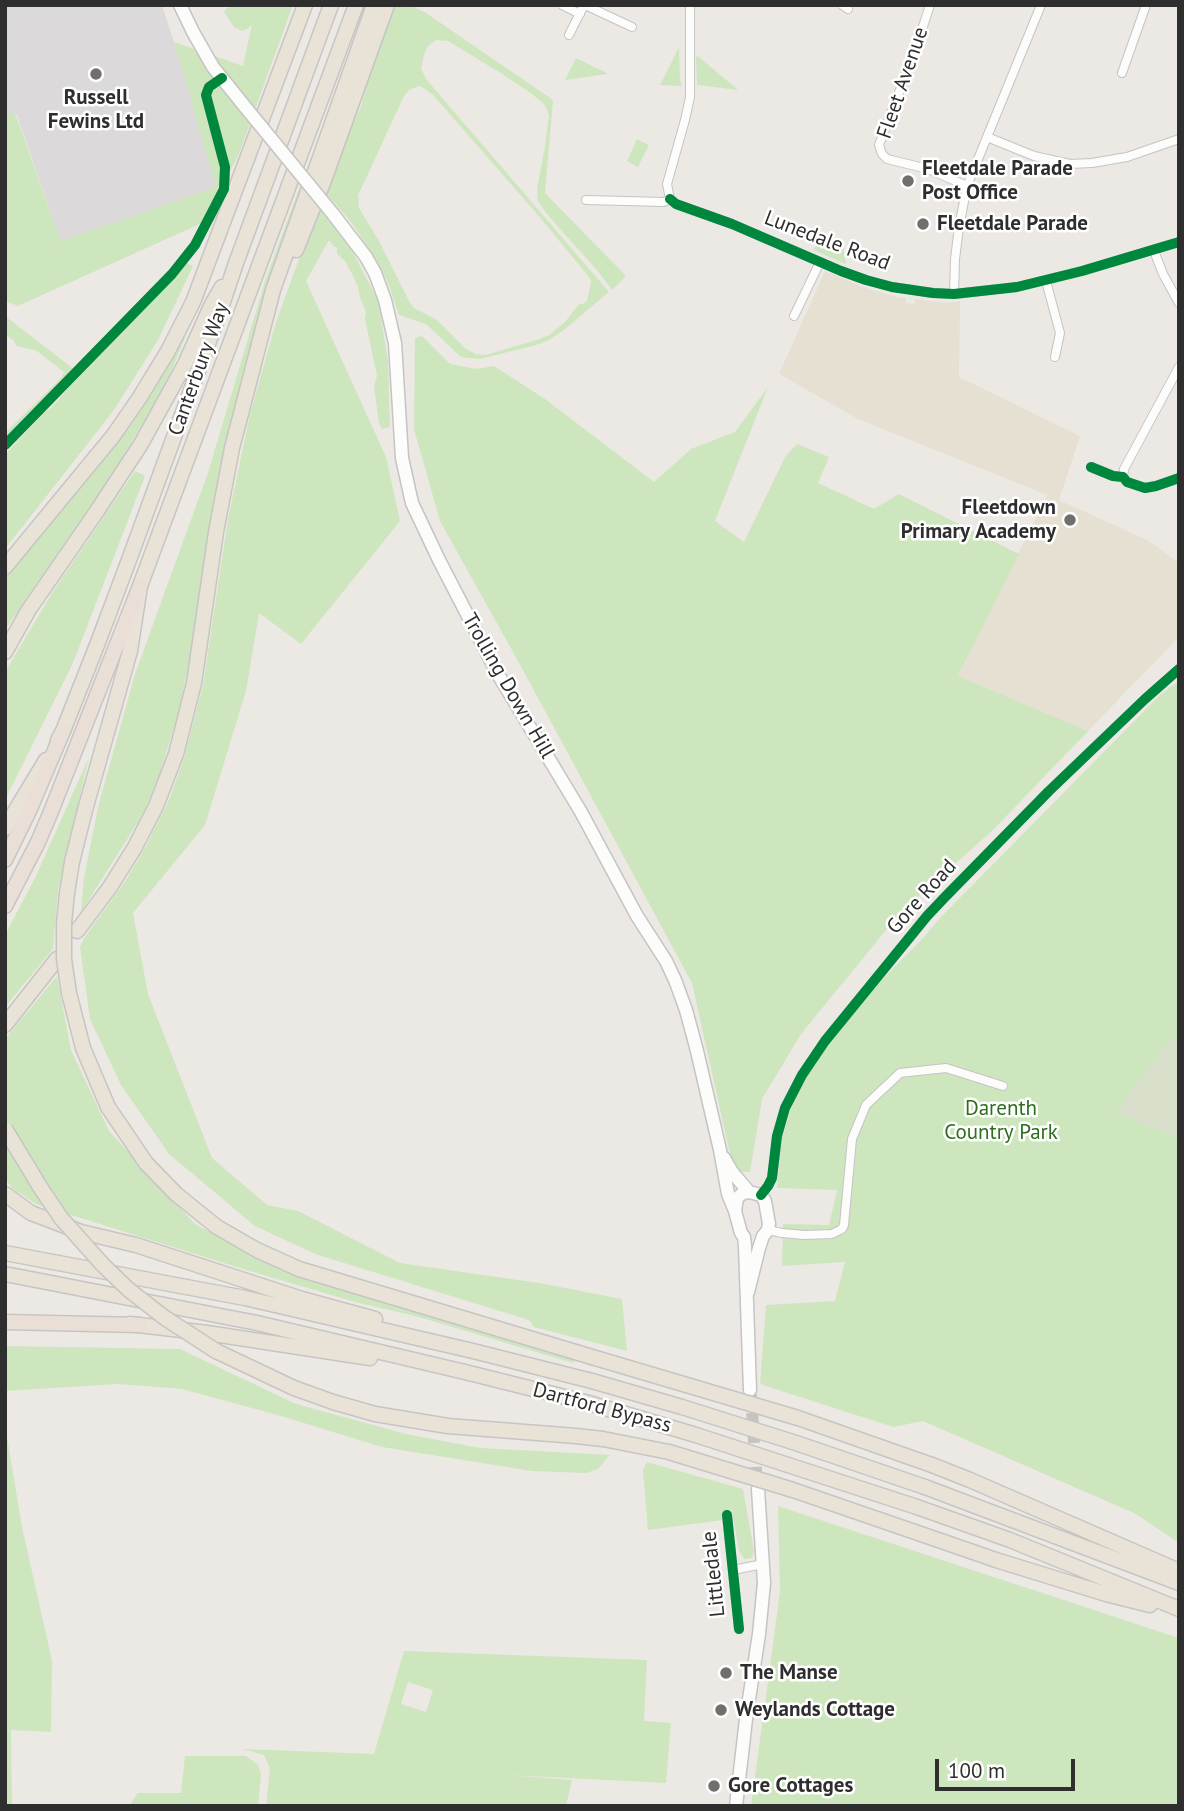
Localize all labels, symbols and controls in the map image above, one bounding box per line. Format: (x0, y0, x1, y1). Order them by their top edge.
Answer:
street label: Fleet Avenue (872, 24, 934, 142)
marker: Russell Fewins Ltd (88, 66, 104, 82)
place label: Russell Fewins Ltd (48, 85, 144, 135)
place label: Fleetdale Parade Post Office (922, 156, 1073, 206)
marker: Fleetdale Parade Post Office (900, 173, 916, 189)
street label: Lunedale Road (761, 205, 893, 277)
place label: Fleetdale Parade (937, 211, 1088, 237)
marker: Fleetdale Parade (915, 216, 931, 232)
street label: Canterbury Way (163, 299, 235, 439)
place label: Fleetdown Primary Academy (901, 495, 1056, 545)
marker: Fleetdown Primary Academy (1062, 512, 1078, 528)
street label: Trolling Down Hill (456, 609, 560, 763)
street label: Gore Road (882, 854, 962, 940)
park label: Darenth Country Park (944, 1096, 1058, 1146)
street label: Dartford Bypass (530, 1377, 674, 1439)
street label: Littledale (697, 1530, 731, 1618)
place label: The Manse (740, 1660, 838, 1686)
marker: The Manse (718, 1665, 734, 1681)
place label: Weylands Cottage (735, 1697, 895, 1723)
marker: Weylands Cottage (713, 1702, 729, 1718)
scale bar (939, 1744, 1079, 1788)
text: 100 m (948, 1757, 1005, 1784)
place label: Gore Cottages (728, 1773, 853, 1799)
marker: Gore Cottages (706, 1778, 722, 1794)

